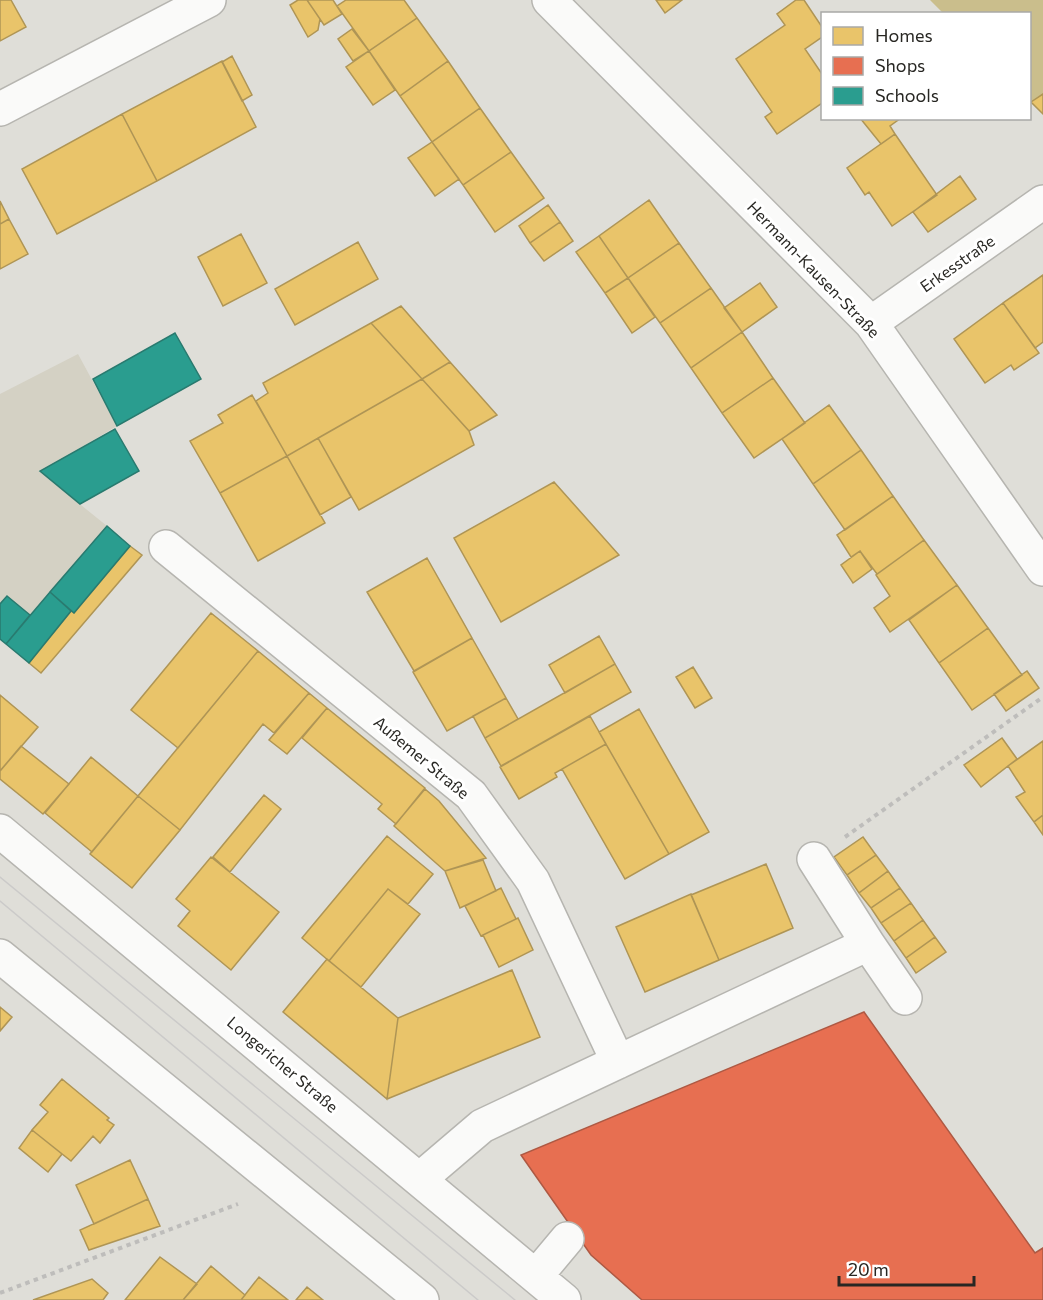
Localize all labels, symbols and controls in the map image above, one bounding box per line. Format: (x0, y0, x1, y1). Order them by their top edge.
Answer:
legend (821, 12, 1031, 120)
text: Homes (875, 24, 933, 46)
text: Shops (875, 54, 925, 76)
text: Schools (875, 84, 939, 106)
street label: Hermann-Kausen-Straße (744, 197, 884, 341)
street label: Erkesstraße (916, 230, 998, 296)
street label: Außemer Straße (371, 712, 473, 802)
street label: Longericher Straße (224, 1012, 342, 1116)
scale bar (839, 1249, 974, 1287)
text: 20 m (848, 1258, 889, 1280)

